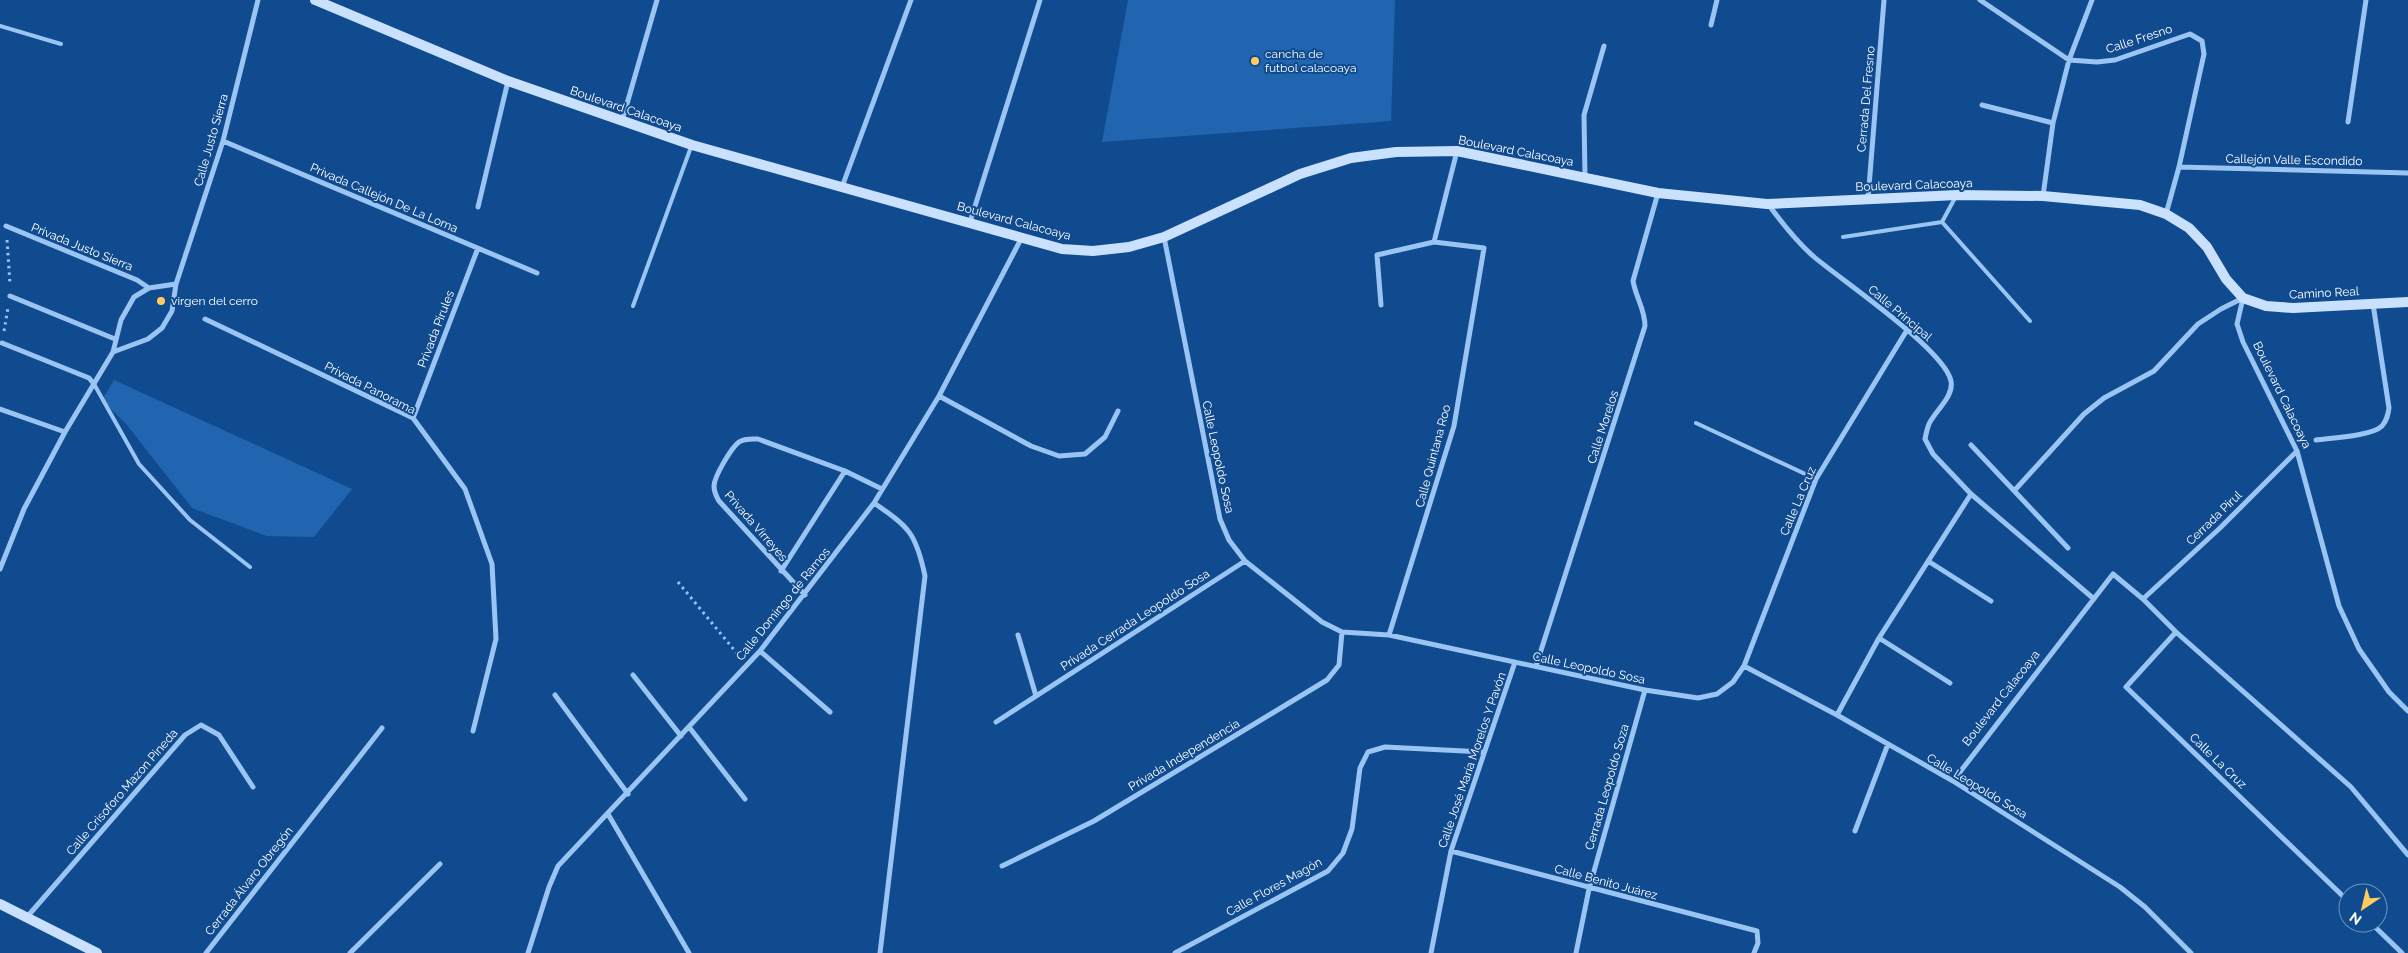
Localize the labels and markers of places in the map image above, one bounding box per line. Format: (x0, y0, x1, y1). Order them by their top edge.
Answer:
place label: cancha de futbol calacoaya (1265, 47, 1356, 75)
marker: cancha de futbol calacoaya (1249, 55, 1261, 67)
place label: virgen del cerro (171, 294, 258, 308)
marker: virgen del cerro (155, 295, 167, 307)

